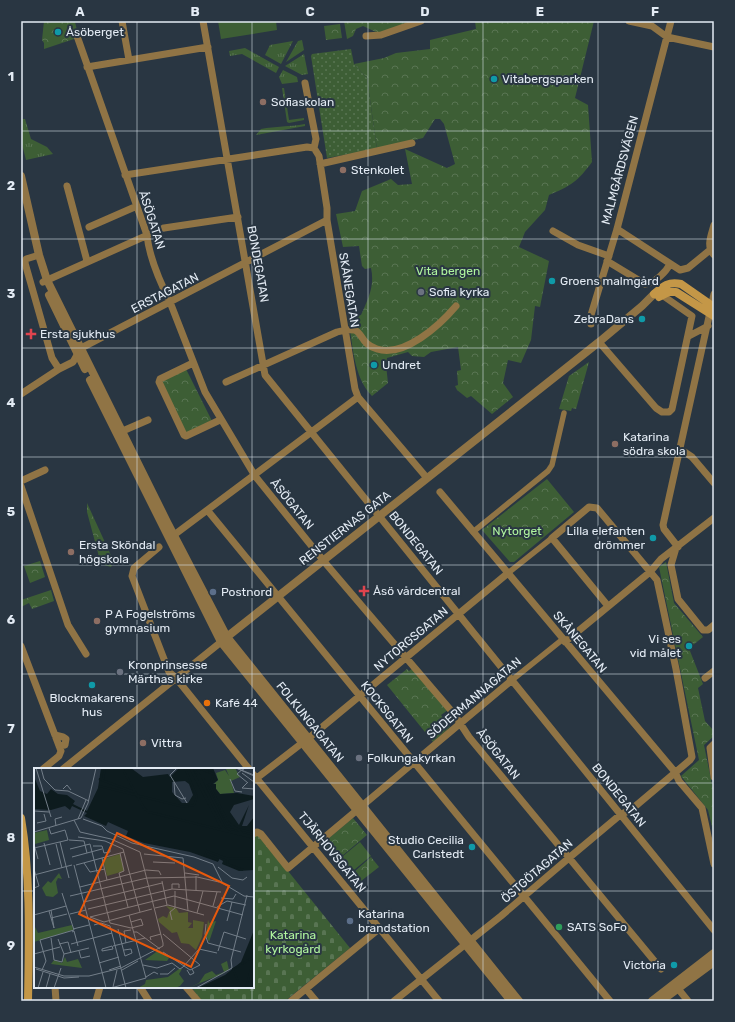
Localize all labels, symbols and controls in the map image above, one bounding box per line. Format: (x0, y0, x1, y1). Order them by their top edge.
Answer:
text: A (75, 4, 85, 19)
text: B (190, 4, 200, 19)
text: C (305, 4, 315, 19)
text: D (420, 4, 430, 19)
text: E (536, 4, 544, 19)
text: F (651, 4, 659, 19)
place label: Åsöberget (66, 25, 124, 39)
marker: Åsöberget (53, 27, 63, 37)
text: 1 (8, 69, 14, 84)
place label: Vitabergsparken (502, 72, 594, 86)
marker: Vitabergsparken (489, 74, 499, 84)
place label: Sofiaskolan (271, 95, 334, 109)
marker: Sofiaskolan (258, 97, 268, 107)
street label: MALMGÅRDSVÄGEN (599, 114, 641, 226)
place label: Stenkolet (351, 163, 405, 177)
marker: Stenkolet (338, 165, 348, 175)
text: 2 (7, 178, 15, 193)
street label: ÅSÖGATAN (136, 189, 168, 251)
street label: BONDEGATAN (244, 225, 272, 303)
street label: SKÅNEGATAN (336, 251, 362, 329)
park label: Vita bergen (416, 264, 480, 278)
street label: ERSTAGATAN (129, 270, 201, 316)
place label: Groens malmgård (560, 274, 659, 288)
marker: Groens malmgård (547, 276, 557, 286)
place label: Sofia kyrka (429, 285, 490, 299)
text: 3 (7, 286, 16, 301)
marker: Sofia kyrka (416, 287, 426, 297)
place label: ZebraDans (574, 312, 634, 326)
marker: ZebraDans (637, 314, 647, 324)
place label: Ersta sjukhus (40, 327, 115, 341)
marker: Ersta sjukhus (25, 328, 37, 340)
place label: Undret (382, 358, 421, 372)
marker: Undret (369, 360, 379, 370)
text: 4 (7, 395, 16, 410)
place label: Katarina södra skola (623, 430, 686, 458)
marker: Katarina södra skola (610, 439, 620, 449)
street label: ÅSÖGATAN (267, 476, 317, 532)
street label: RENSTIERNAS GATA (297, 488, 393, 568)
text: 5 (7, 504, 15, 519)
street label: BONDEGATAN (386, 508, 446, 578)
park label: Nytorget (492, 524, 542, 538)
place label: Lilla elefanten drömmer (567, 524, 645, 552)
marker: Lilla elefanten drömmer (648, 533, 658, 543)
place label: Ersta Sköndal högskola (79, 538, 155, 566)
marker: Ersta Sköndal högskola (66, 547, 76, 557)
place label: Åsö vårdcentral (373, 584, 461, 598)
place label: Postnord (221, 585, 272, 599)
marker: Åsö vårdcentral (358, 585, 370, 597)
marker: Postnord (208, 587, 218, 597)
street label: NYTORGSGATAN (371, 604, 451, 674)
place label: P A Fogelströms gymnasium (105, 607, 195, 635)
street label: SKÅNEGATAN (550, 608, 610, 676)
text: 6 (7, 612, 16, 627)
marker: P A Fogelströms gymnasium (92, 616, 102, 626)
place label: Vi ses vid målet (630, 632, 681, 660)
marker: Vi ses vid målet (684, 641, 694, 651)
street label: SÖDERMANNAGATAN (424, 654, 524, 742)
place label: Kronprinsesse Märthas kirke (128, 658, 208, 686)
marker: Kronprinsesse Märthas kirke (115, 667, 125, 677)
street label: KOCKSGATAN (358, 678, 416, 746)
street label: FOLKUNGAGATAN (273, 679, 347, 765)
marker: Blockmakarens hus (87, 680, 97, 690)
place label: Blockmakarens hus (49, 691, 135, 719)
place label: Kafé 44 (215, 696, 258, 710)
marker: Kafé 44 (202, 698, 212, 708)
text: 7 (7, 721, 15, 736)
street label: ÅSÖGATAN (473, 726, 523, 782)
place label: Vittra (151, 736, 182, 750)
marker: Vittra (138, 738, 148, 748)
place label: Folkungakyrkan (367, 751, 456, 765)
marker: Folkungakyrkan (354, 753, 364, 763)
street label: BONDEGATAN (589, 760, 649, 830)
inset map (34, 768, 254, 988)
street label: TJÄRHOVSGATAN (295, 809, 369, 895)
text: 8 (7, 830, 16, 845)
place label: Studio Cecilia Carlstedt (388, 833, 464, 861)
street label: ÖSTGÖTAGATAN (498, 836, 576, 906)
marker: Studio Cecilia Carlstedt (467, 842, 477, 852)
place label: Katarina brandstation (358, 907, 430, 935)
marker: Katarina brandstation (345, 916, 355, 926)
place label: SATS SoFo (567, 920, 627, 934)
marker: SATS SoFo (554, 922, 564, 932)
park label: Katarina kyrkogård (265, 928, 321, 956)
text: 9 (7, 938, 15, 953)
place label: Victoria (623, 958, 666, 972)
marker: Victoria (669, 960, 679, 970)

